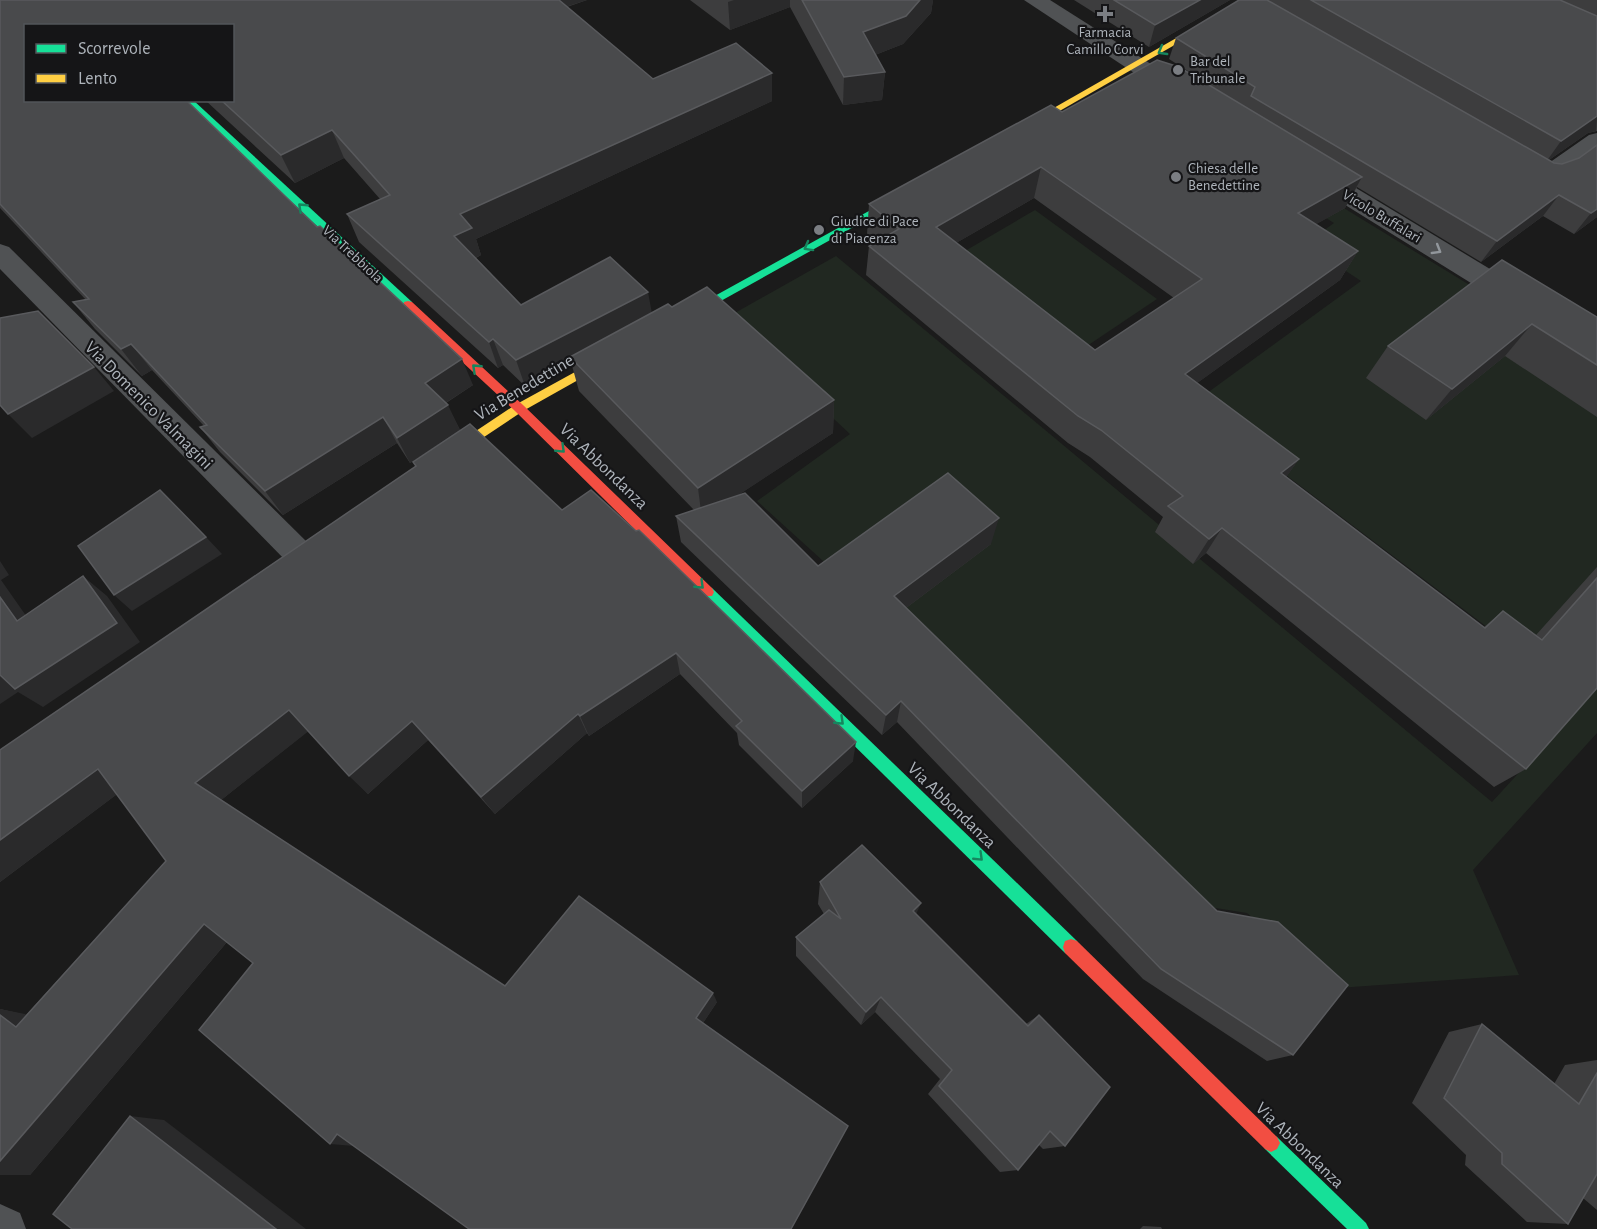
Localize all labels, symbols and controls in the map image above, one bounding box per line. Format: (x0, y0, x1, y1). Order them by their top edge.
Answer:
marker: Farmacia Camillo Corvi (1098, 7, 1112, 21)
legend (24, 24, 234, 102)
place label: Farmacia Camillo Corvi (1066, 25, 1144, 57)
text: Scorrevole (78, 40, 151, 58)
one-way arrow (1158, 43, 1168, 55)
place label: Bar del Tribunale (1190, 54, 1245, 86)
marker: Bar del Tribunale (1171, 63, 1185, 77)
text: Lento (78, 70, 117, 88)
place label: Chiesa delle Benedettine (1188, 161, 1260, 193)
marker: Chiesa delle Benedettine (1169, 170, 1183, 184)
street label: Vicolo Buffalari (1340, 187, 1424, 246)
one-way arrow (298, 203, 309, 214)
place label: Giudice di Pace di Piacenza (831, 214, 919, 246)
street label: Via Trebbiola (320, 223, 386, 286)
marker: Giudice di Pace di Piacenza (812, 223, 826, 237)
one-way arrow (804, 240, 815, 251)
one-way arrow (1431, 242, 1441, 254)
street label: Via Domenico Valmagini (81, 338, 216, 473)
street label: Via Benedettine (472, 351, 577, 424)
one-way arrow (472, 364, 483, 375)
street label: Via Abbondanza (556, 420, 651, 513)
one-way arrow (553, 441, 564, 452)
one-way arrow (693, 577, 704, 588)
one-way arrow (833, 714, 843, 725)
street label: Via Abbondanza (904, 759, 999, 852)
one-way arrow (972, 850, 983, 861)
street label: Via Abbondanza (1252, 1099, 1347, 1192)

